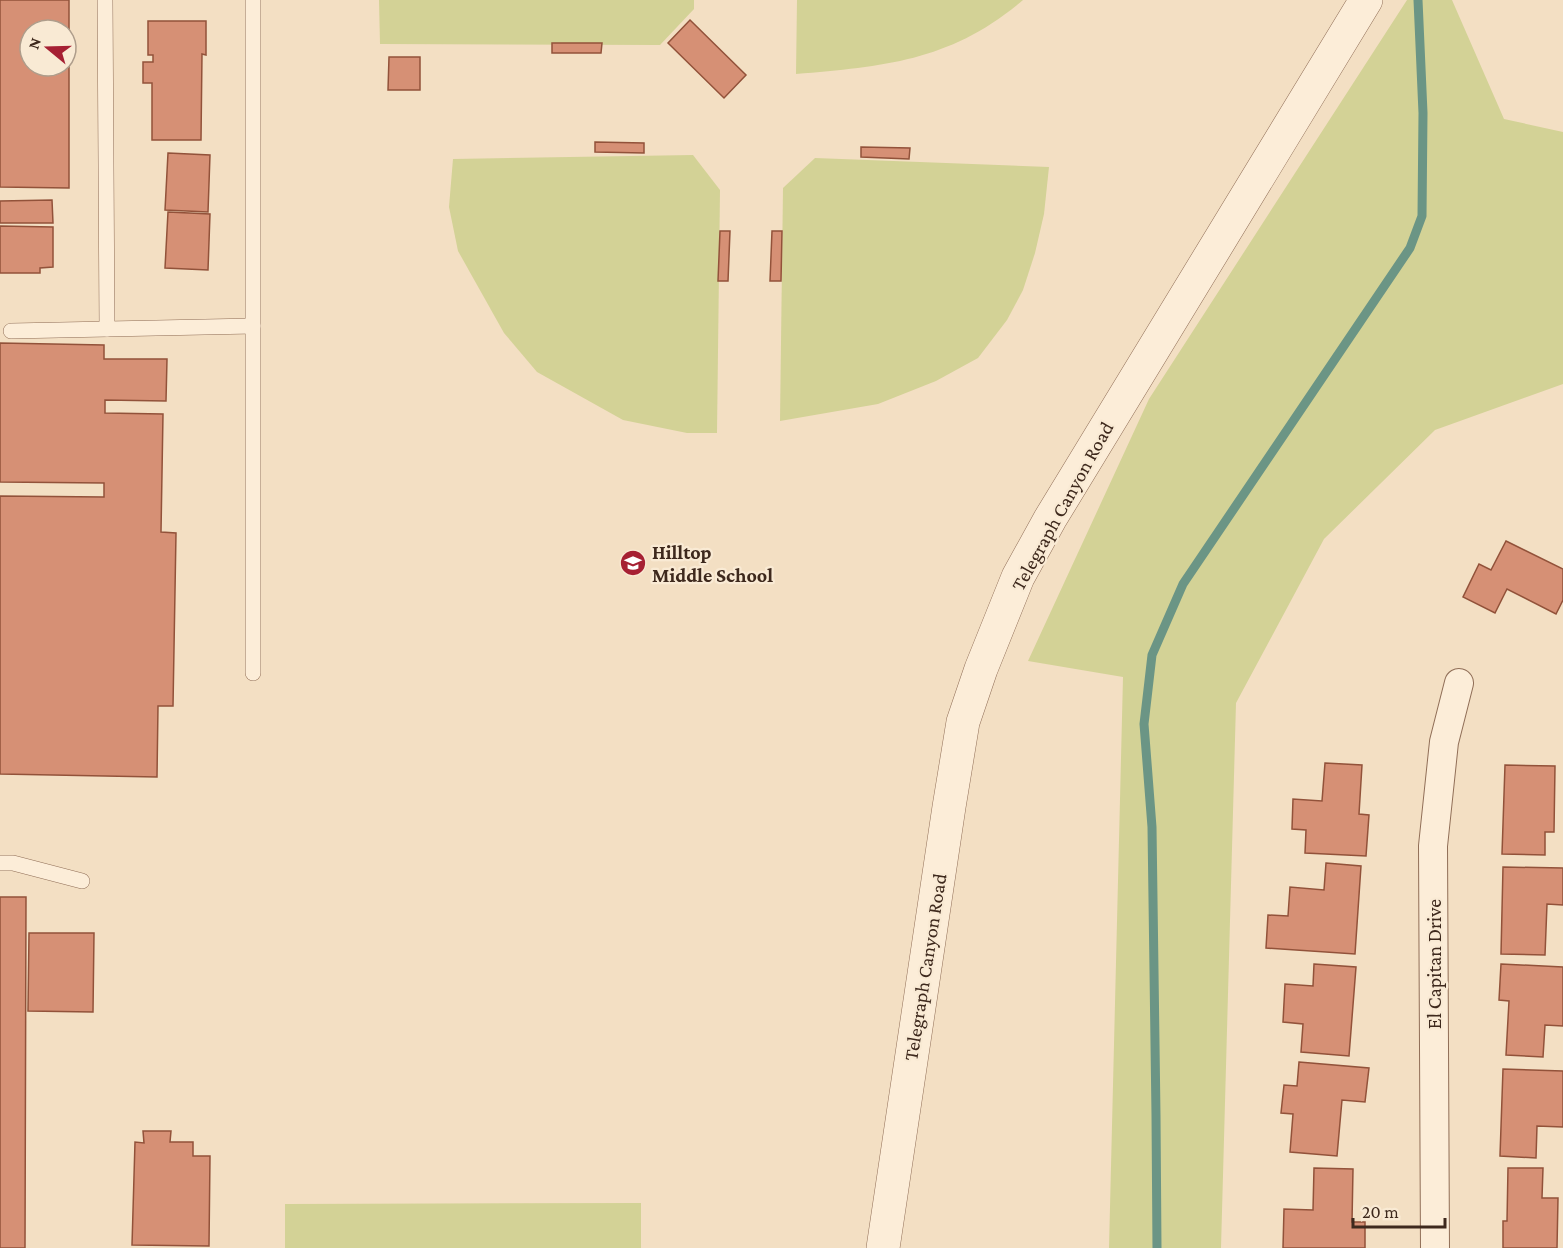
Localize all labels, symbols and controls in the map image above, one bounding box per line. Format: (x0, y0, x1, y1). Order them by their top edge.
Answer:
north arrow (18, 18, 78, 78)
text: N (24, 35, 44, 51)
street label: Telegraph Canyon Road (1007, 418, 1119, 595)
place label: Hilltop Middle School (652, 541, 773, 586)
school or university icon: Hilltop Middle School (618, 548, 648, 578)
street label: Telegraph Canyon Road (899, 871, 952, 1062)
street label: El Capitan Drive (1423, 899, 1446, 1029)
scale bar (1353, 1191, 1444, 1229)
text: 20 m (1362, 1202, 1399, 1222)

